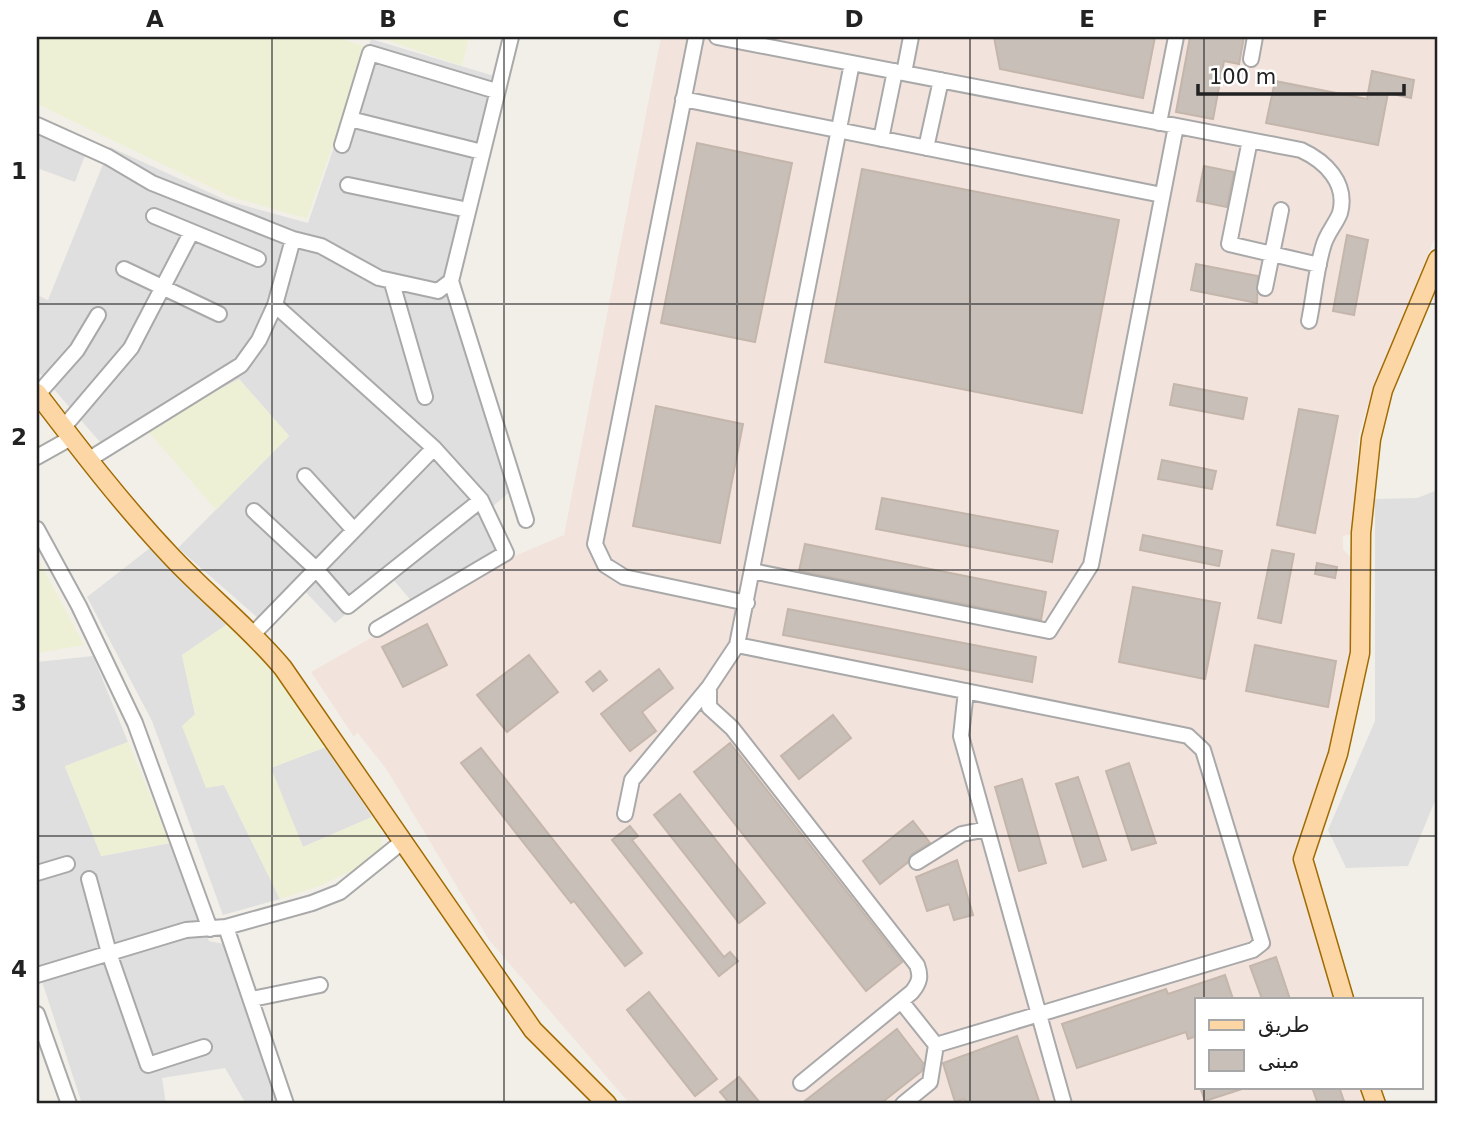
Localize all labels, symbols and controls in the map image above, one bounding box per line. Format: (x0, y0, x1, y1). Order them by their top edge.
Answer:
text: A (146, 6, 164, 32)
text: B (379, 6, 397, 32)
text: C (613, 6, 629, 32)
text: D (844, 6, 864, 32)
text: E (1079, 6, 1095, 32)
text: F (1312, 6, 1328, 32)
scale bar (1198, 52, 1405, 96)
text: 100 m (1209, 65, 1276, 89)
text: 1 (11, 158, 27, 184)
text: 2 (11, 424, 27, 450)
text: 3 (11, 690, 27, 716)
text: 4 (11, 956, 27, 982)
legend (1195, 998, 1422, 1088)
text: طريق (1258, 1013, 1310, 1037)
text: مبنى (1258, 1049, 1299, 1073)

